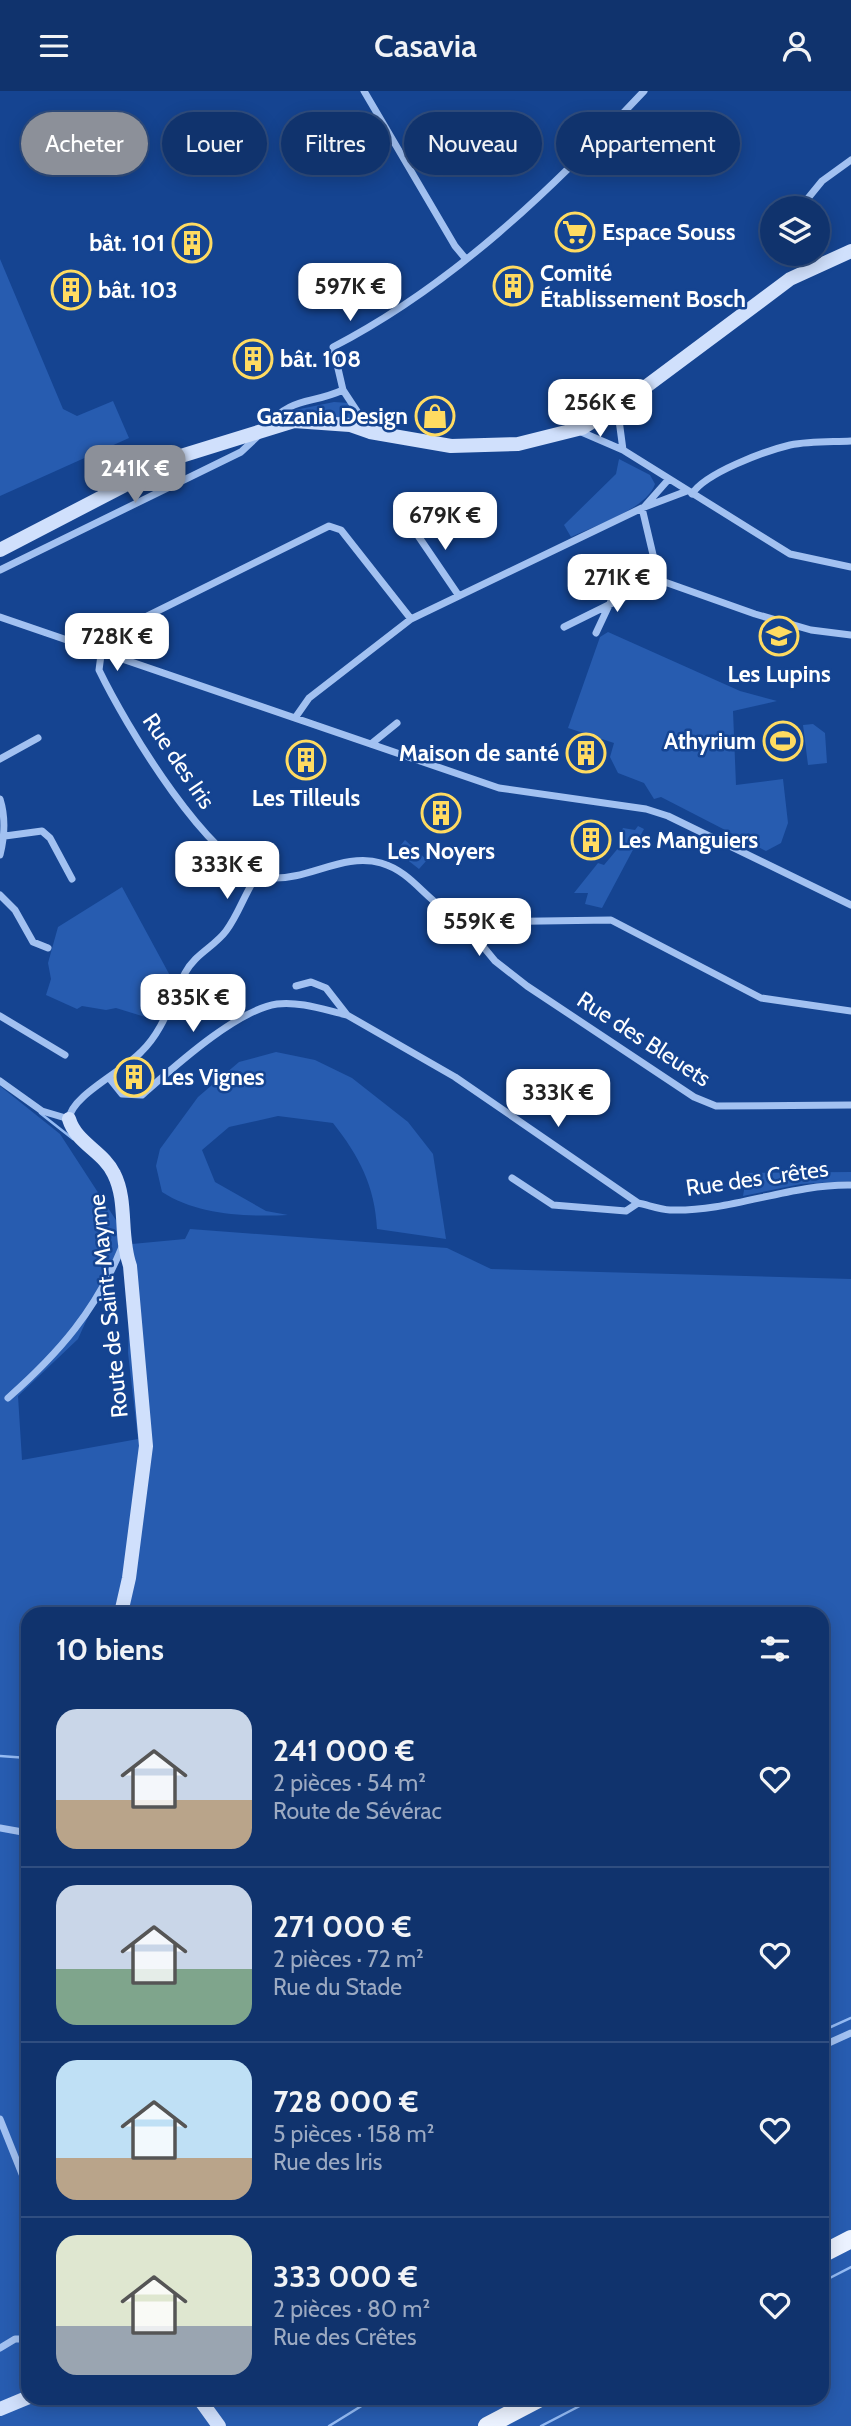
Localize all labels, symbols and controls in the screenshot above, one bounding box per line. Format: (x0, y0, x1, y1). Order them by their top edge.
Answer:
text: Casavia (374, 26, 477, 65)
icon: menu (35, 27, 73, 65)
icon: person (778, 27, 816, 65)
chip: Acheter (21, 112, 148, 175)
chip: Louer (162, 112, 267, 175)
chip: Filtres (281, 112, 390, 175)
chip: Nouveau (404, 112, 542, 175)
chip: Appartement (556, 112, 740, 175)
map controls (760, 196, 830, 266)
button: layers (760, 196, 830, 266)
supermarket icon: Espace Souss (554, 211, 596, 253)
place label: Espace Souss (602, 218, 736, 246)
building icon: bât. 101 (171, 222, 213, 264)
place label: bât. 101 (89, 229, 165, 257)
place label: Comité Établissement Bosch (540, 259, 746, 313)
pin: 597K € (293, 264, 407, 323)
building icon: Comité Établissement Bosch (492, 265, 534, 307)
building icon: bât. 103 (50, 269, 92, 311)
text: 597K € (314, 272, 386, 300)
place label: bât. 103 (98, 276, 178, 304)
building icon: bât. 108 (232, 338, 274, 380)
place label: bât. 108 (280, 345, 361, 373)
pin: 256K € (543, 379, 657, 439)
text: 256K € (564, 388, 636, 416)
shop icon: Gazania Design (414, 395, 456, 437)
place label: Gazania Design (256, 402, 408, 430)
pin: 241K € (78, 445, 192, 505)
text: 241K € (100, 454, 170, 482)
pin: 679K € (388, 493, 502, 552)
text: 679K € (409, 501, 481, 529)
pin: 271K € (560, 554, 674, 614)
text: 271K € (584, 563, 650, 591)
pin: 728K € (60, 613, 174, 673)
school or university icon: Les Lupins (758, 615, 800, 657)
text: 728K € (81, 622, 153, 650)
place label: Les Lupins (727, 660, 831, 688)
street label: Rue des Iris (137, 708, 221, 814)
sports icon: Athyrium (762, 720, 804, 762)
place label: Athyrium (664, 727, 756, 755)
building icon: Maison de santé (565, 732, 607, 774)
building icon: Les Tilleuls (285, 739, 327, 781)
place label: Maison de santé (399, 739, 559, 767)
place label: Les Tilleuls (252, 784, 361, 812)
building icon: Les Noyers (420, 792, 462, 834)
building icon: Les Manguiers (570, 819, 612, 861)
place label: Les Manguiers (618, 826, 758, 854)
place label: Les Noyers (387, 837, 495, 865)
pin: 333K € (170, 841, 284, 901)
text: 333K € (191, 850, 263, 878)
pin: 559K € (422, 899, 536, 958)
text: 559K € (443, 907, 515, 935)
pin: 835K € (136, 975, 250, 1034)
text: 835K € (157, 983, 229, 1011)
street label: Rue des Bleuets (572, 985, 716, 1093)
building icon: Les Vignes (113, 1056, 155, 1098)
place label: Les Vignes (161, 1063, 265, 1091)
pin: 333K € (501, 1069, 615, 1129)
text: 333K € (522, 1078, 594, 1106)
street label: Rue des Crêtes (684, 1154, 830, 1202)
street label: Route de Saint-Mayme (82, 1193, 134, 1419)
icon: filters (756, 1630, 794, 1668)
text: 10 biens (56, 1631, 164, 1668)
text: 241 000 € (273, 1732, 415, 1769)
icon: home (112, 1737, 196, 1821)
icon: heart (756, 1760, 794, 1798)
text: 2 pièces · 54 m² (273, 1769, 426, 1797)
text: Route de Sévérac (273, 1797, 442, 1825)
text: 271 000 € (273, 1908, 412, 1945)
icon: home (112, 1913, 196, 1997)
icon: heart (756, 1936, 794, 1974)
text: 2 pièces · 72 m² (273, 1945, 424, 1973)
text: Rue du Stade (273, 1973, 402, 2001)
text: 728 000 € (273, 2083, 419, 2120)
icon: home (112, 2088, 196, 2172)
icon: heart (756, 2111, 794, 2149)
text: 5 pièces · 158 m² (273, 2120, 434, 2148)
text: Rue des Iris (273, 2148, 382, 2176)
text: 333 000 € (273, 2258, 418, 2295)
icon: home (112, 2263, 196, 2347)
icon: heart (756, 2286, 794, 2324)
text: 2 pièces · 80 m² (273, 2295, 430, 2323)
text: Rue des Crêtes (273, 2323, 417, 2351)

